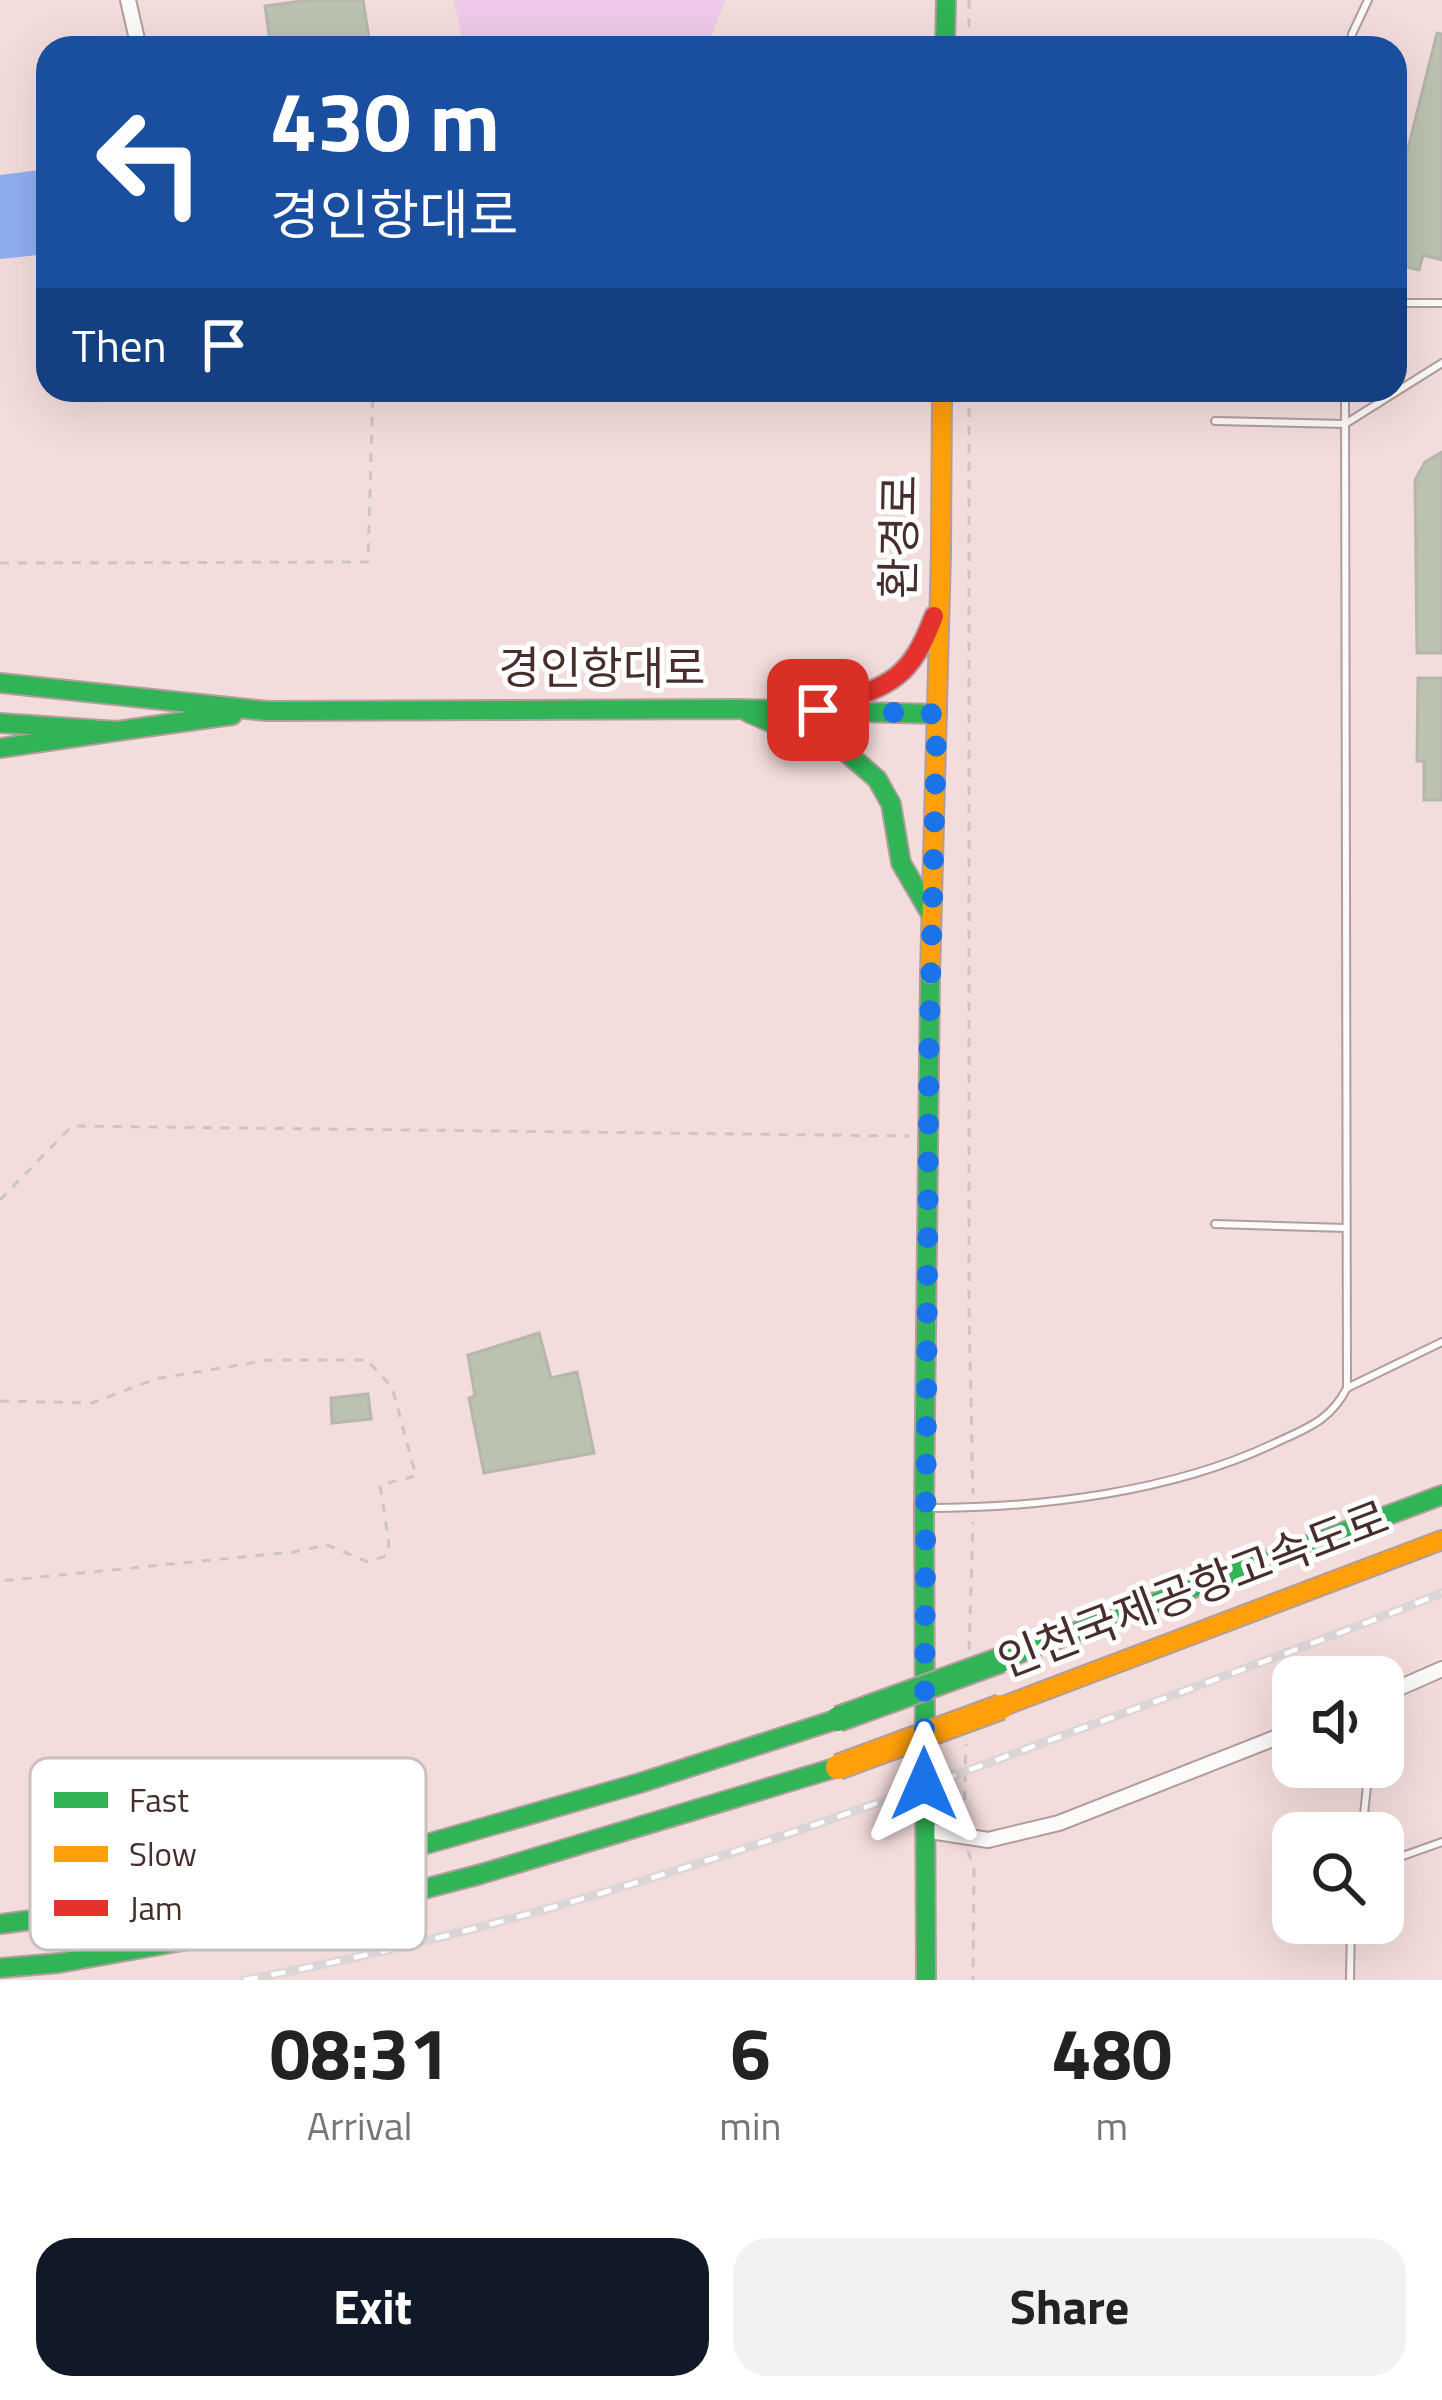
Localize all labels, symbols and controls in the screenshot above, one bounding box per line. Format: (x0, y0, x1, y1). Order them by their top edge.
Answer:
text: 430 m (270, 56, 500, 184)
icon: left (72, 84, 228, 240)
text: 경인항대로 (270, 173, 518, 255)
text: Then (72, 311, 167, 379)
icon: arrive (191, 312, 257, 378)
street label: 환경로 (863, 474, 933, 600)
street label: 경인항대로 (498, 633, 706, 701)
pin (767, 659, 869, 761)
icon: arrive (785, 677, 851, 743)
street label: 인천국제공항고속도로 (987, 1482, 1398, 1694)
map controls (1272, 1656, 1404, 1944)
button: sound (1272, 1656, 1404, 1788)
position arrow (861, 1721, 987, 1847)
legend (30, 1758, 426, 1950)
text: Fast (129, 1775, 189, 1825)
button: search (1272, 1812, 1404, 1944)
text: Slow (129, 1829, 197, 1879)
text: Jam (129, 1883, 183, 1933)
text: 08:31 (270, 1997, 450, 2107)
text: 6 (730, 1997, 771, 2107)
text: 480 (1051, 1997, 1172, 2107)
text: Arrival (307, 2096, 413, 2155)
text: min (719, 2096, 781, 2155)
text: m (1095, 2096, 1128, 2155)
button: Exit (36, 2238, 709, 2376)
button: Share (733, 2238, 1406, 2376)

